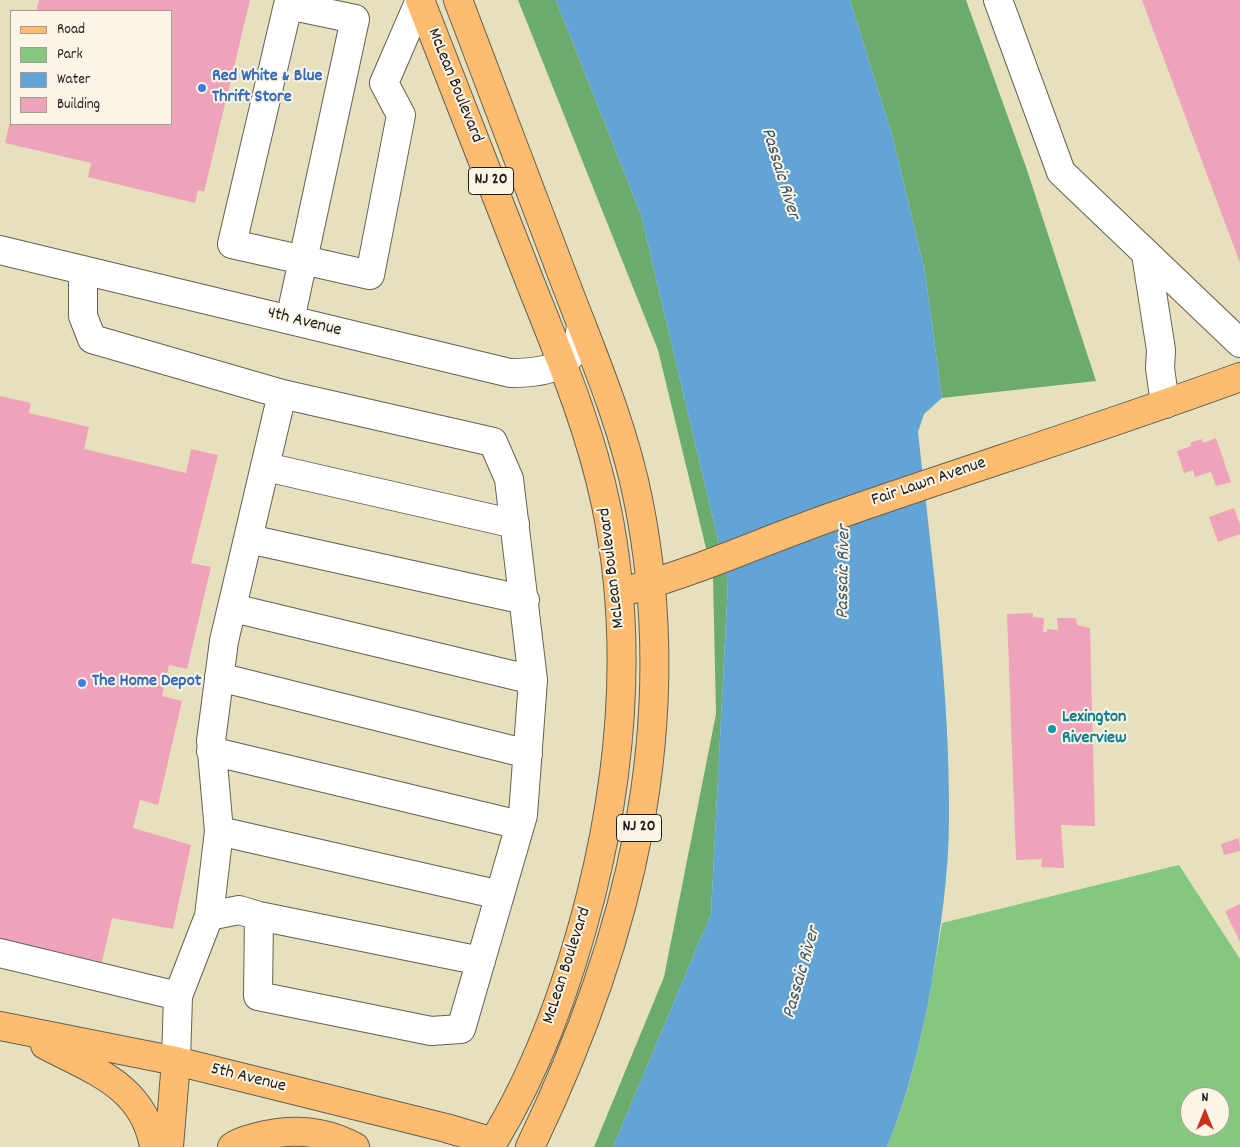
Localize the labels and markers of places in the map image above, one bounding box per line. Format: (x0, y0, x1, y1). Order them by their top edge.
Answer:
place label: Red White & Blue Thrift Store (212, 67, 322, 110)
marker: Red White & Blue Thrift Store (196, 82, 208, 94)
place label: The Home Depot (92, 672, 201, 694)
marker: The Home Depot (76, 677, 88, 689)
place label: Lexington Riverview (1062, 708, 1126, 751)
marker: Lexington Riverview (1046, 723, 1058, 735)

